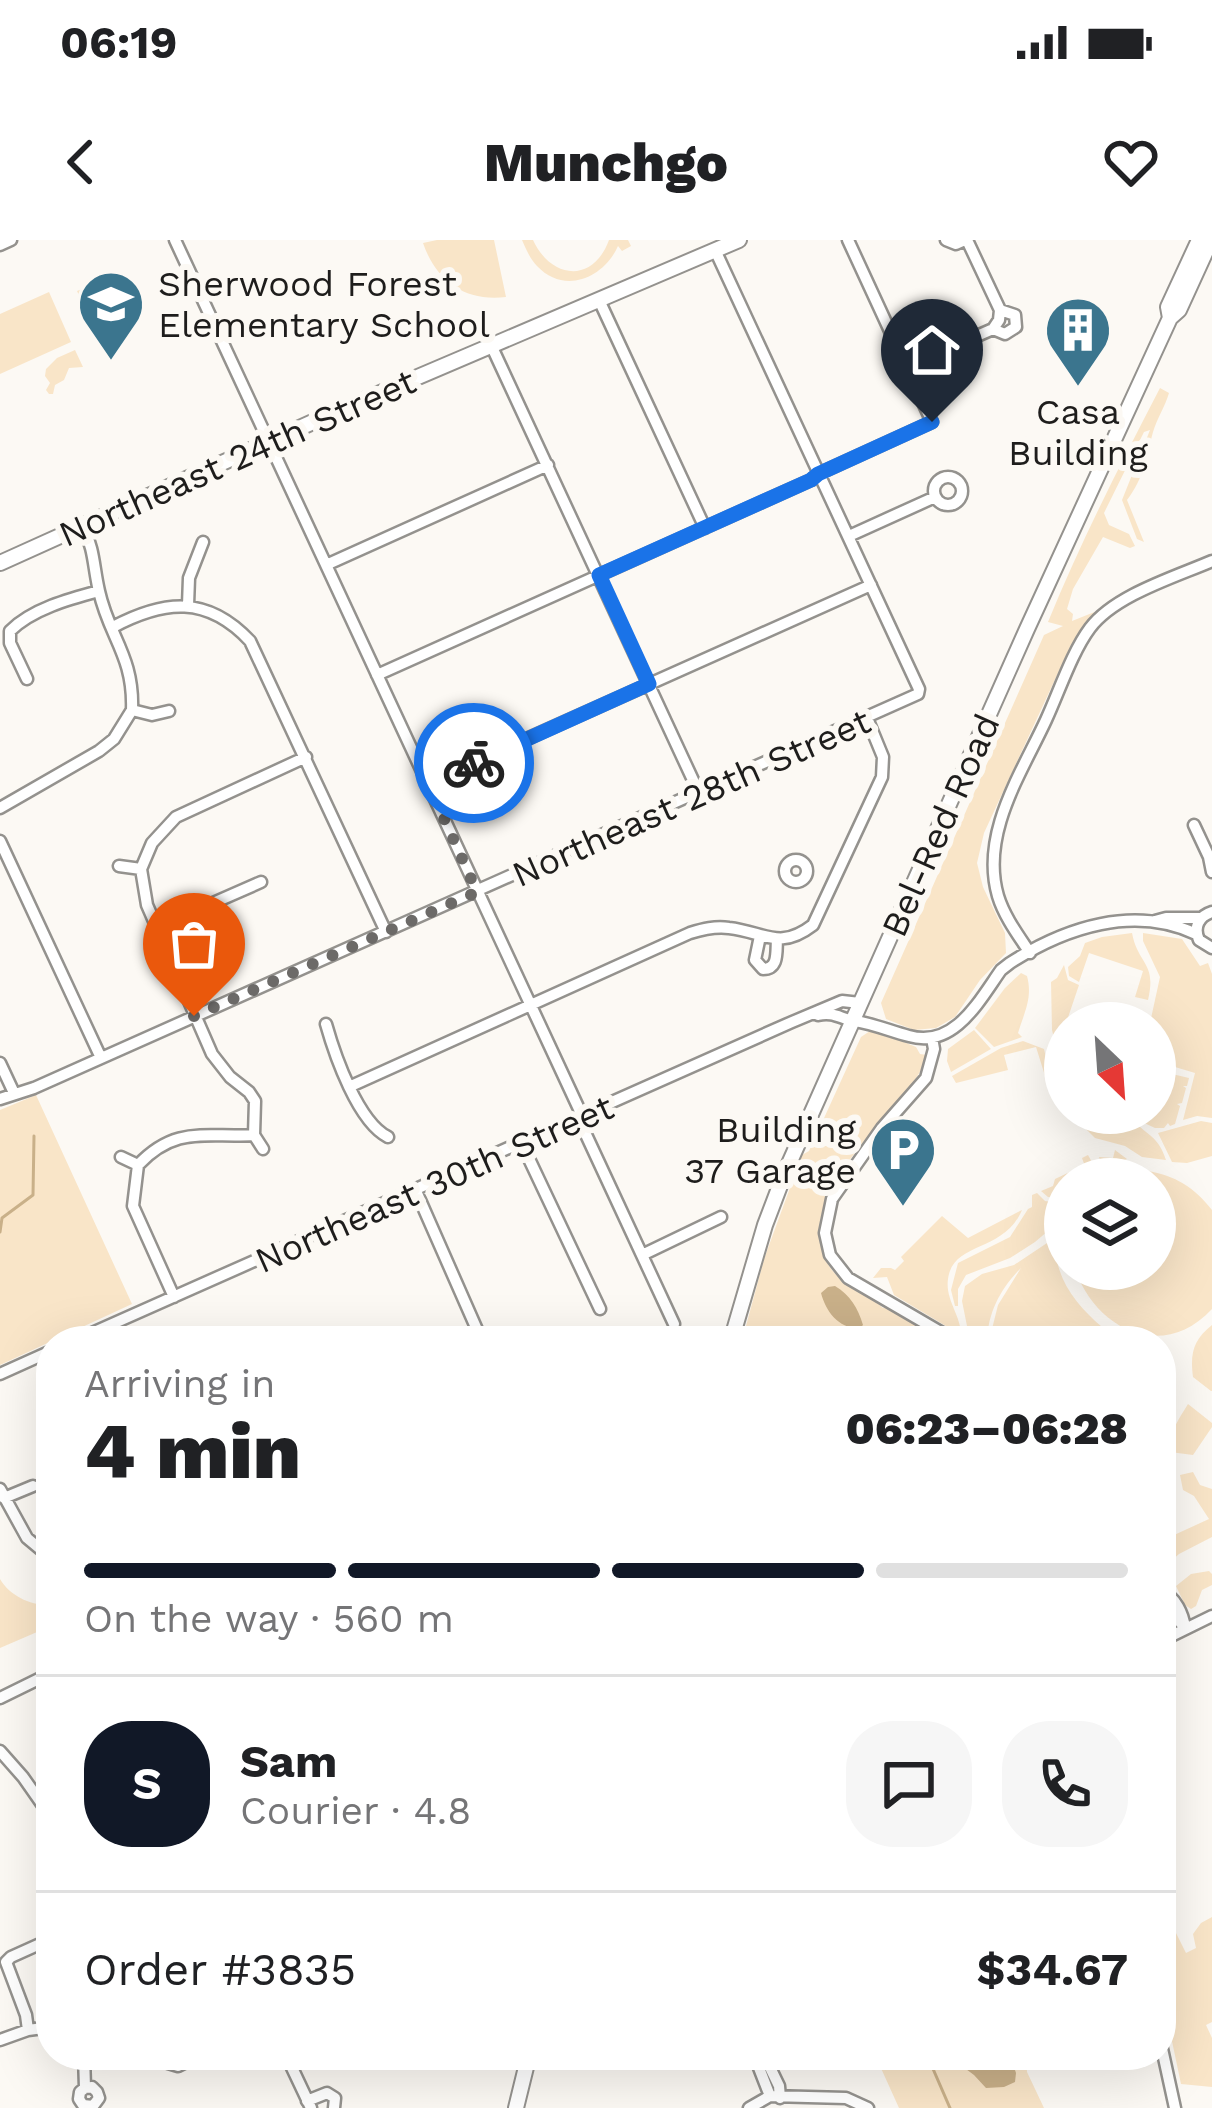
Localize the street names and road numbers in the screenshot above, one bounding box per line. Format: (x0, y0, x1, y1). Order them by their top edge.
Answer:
street label: Northeast 24th Street (53, 360, 422, 556)
street label: Northeast 28th Street (506, 700, 877, 896)
street label: Bel-Red Road (873, 708, 1009, 943)
street label: Northeast 30th Street (249, 1086, 620, 1282)

